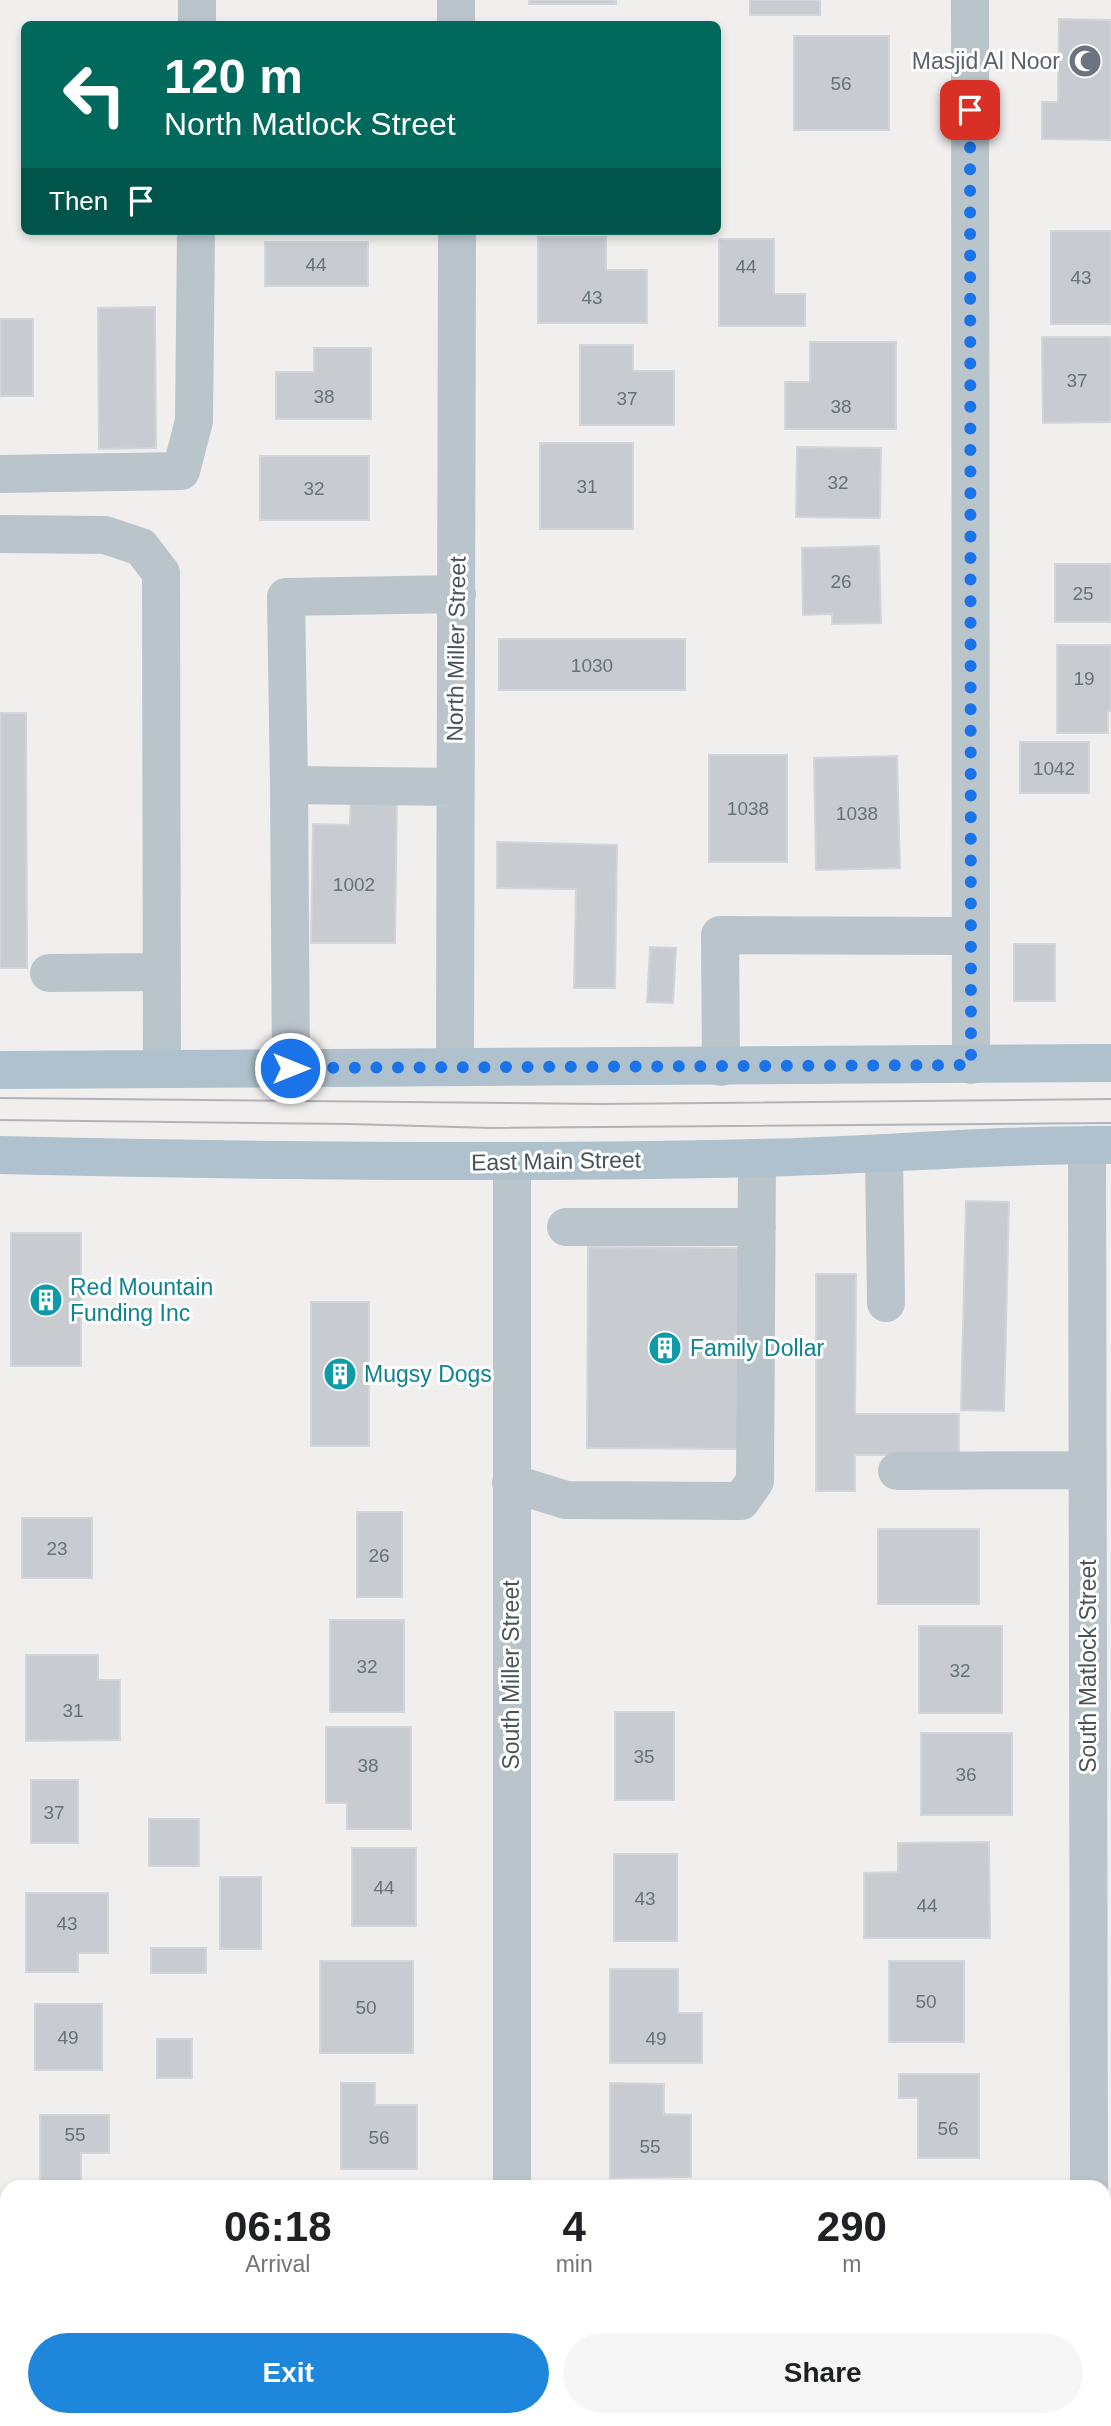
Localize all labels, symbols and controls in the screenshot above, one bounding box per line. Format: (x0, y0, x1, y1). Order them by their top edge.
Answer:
mosque icon: Masjid Al Noor (1066, 42, 1104, 80)
place label: Masjid Al Noor (912, 48, 1060, 74)
icon: left (49, 49, 140, 140)
text: 120 m (164, 49, 303, 103)
house number: 56 (830, 73, 852, 94)
pin (940, 80, 1000, 140)
icon: arrive (951, 91, 989, 129)
text: North Matlock Street (164, 106, 456, 142)
icon: arrive (122, 182, 160, 220)
text: Then (49, 186, 108, 216)
house number: 44 (305, 254, 327, 275)
house number: 44 (735, 256, 757, 277)
house number: 43 (1070, 267, 1092, 288)
house number: 43 (581, 287, 603, 308)
house number: 37 (1066, 370, 1088, 391)
house number: 38 (313, 386, 335, 407)
house number: 37 (616, 388, 638, 409)
house number: 38 (830, 396, 852, 417)
house number: 32 (827, 472, 849, 493)
house number: 31 (576, 476, 598, 497)
house number: 32 (303, 478, 325, 499)
street label: North Miller Street (441, 556, 471, 742)
house number: 26 (830, 571, 852, 592)
house number: 25 (1072, 583, 1094, 604)
house number: 1030 (571, 655, 613, 676)
house number: 19 (1073, 668, 1095, 689)
house number: 1042 (1033, 758, 1075, 779)
house number: 1038 (727, 798, 769, 819)
house number: 1038 (836, 803, 878, 824)
house number: 1002 (333, 874, 375, 895)
position arrow (253, 1031, 327, 1105)
street label: East Main Street (471, 1147, 642, 1175)
place label: Red Mountain Funding Inc (70, 1274, 213, 1326)
building icon: Red Mountain Funding Inc (27, 1281, 65, 1319)
building icon: Family Dollar (646, 1329, 684, 1367)
place label: Family Dollar (690, 1335, 825, 1361)
building icon: Mugsy Dogs (321, 1355, 359, 1393)
place label: Mugsy Dogs (364, 1361, 492, 1387)
house number: 23 (46, 1538, 68, 1559)
house number: 26 (368, 1545, 390, 1566)
street label: South Matlock Street (1075, 1559, 1101, 1773)
street label: South Miller Street (498, 1580, 524, 1770)
house number: 32 (356, 1656, 378, 1677)
house number: 32 (949, 1660, 971, 1681)
house number: 31 (62, 1700, 84, 1721)
house number: 35 (633, 1746, 655, 1767)
house number: 38 (357, 1755, 379, 1776)
house number: 36 (955, 1764, 977, 1785)
house number: 37 (43, 1802, 65, 1823)
house number: 44 (373, 1877, 395, 1898)
house number: 43 (634, 1888, 656, 1909)
house number: 44 (916, 1895, 938, 1916)
house number: 43 (56, 1913, 78, 1934)
house number: 50 (915, 1991, 937, 2012)
house number: 50 (355, 1997, 377, 2018)
house number: 49 (57, 2027, 79, 2048)
house number: 49 (645, 2028, 667, 2049)
house number: 56 (937, 2118, 959, 2139)
house number: 55 (64, 2124, 86, 2145)
house number: 56 (368, 2127, 390, 2148)
house number: 55 (639, 2136, 661, 2157)
text: 06:18 (224, 2203, 332, 2250)
text: 4 (562, 2203, 586, 2250)
text: 290 (817, 2203, 887, 2250)
text: Arrival (245, 2251, 310, 2277)
text: min (556, 2251, 593, 2277)
text: m (842, 2251, 861, 2277)
button: Exit (28, 2333, 549, 2413)
button: Share (563, 2333, 1083, 2413)

